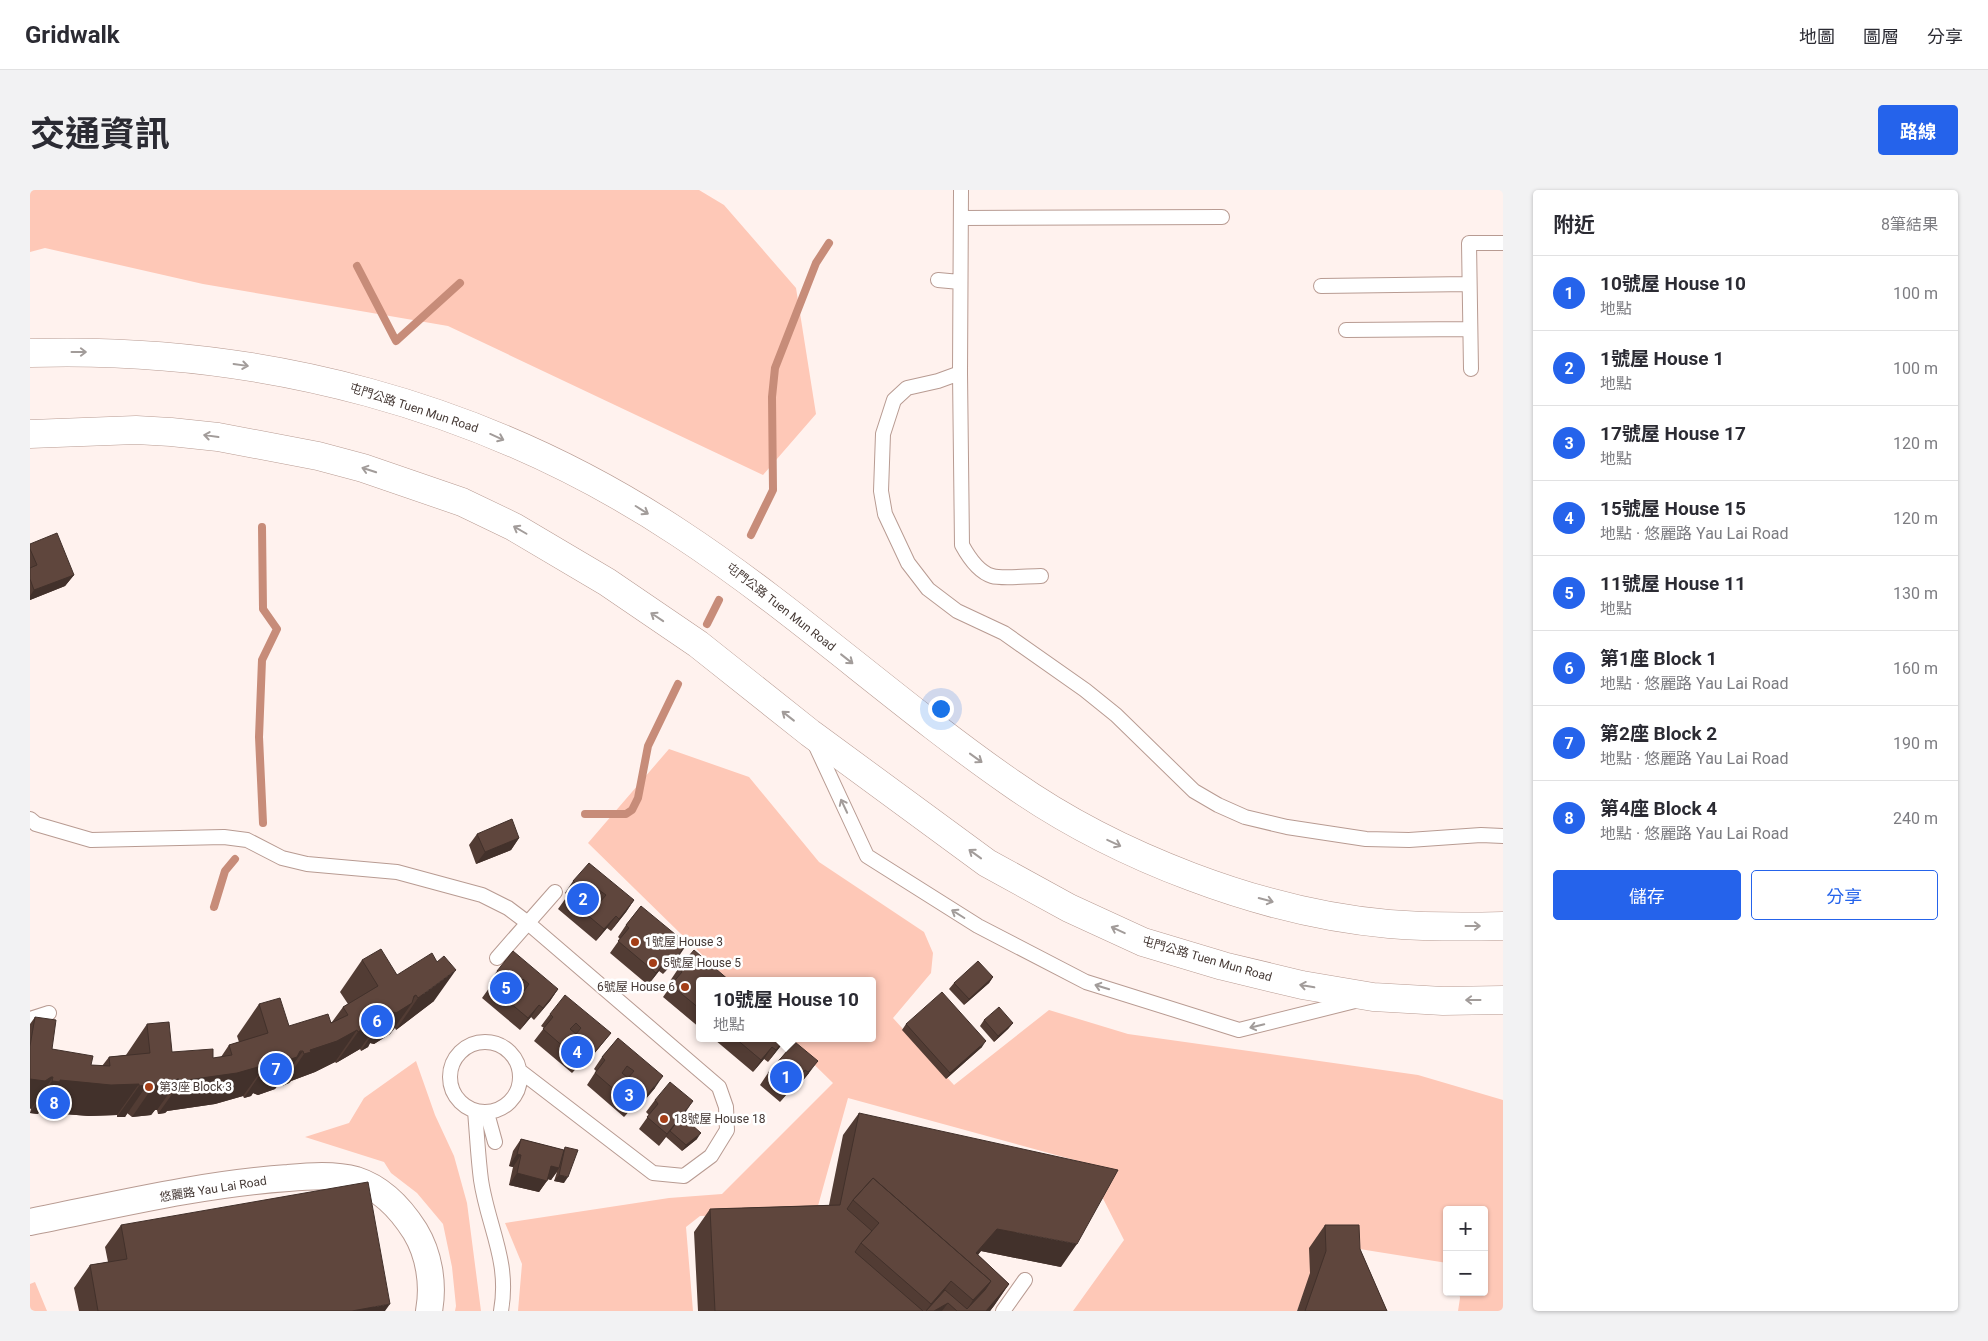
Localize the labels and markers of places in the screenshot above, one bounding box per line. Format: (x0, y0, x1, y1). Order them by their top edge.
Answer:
pin: 2 (567, 880, 599, 918)
place label: 1號屋 House 3 (645, 935, 723, 949)
marker: 1號屋 House 3 (629, 936, 641, 948)
place label: 5號屋 House 5 (663, 956, 741, 970)
marker: 5號屋 House 5 (647, 957, 659, 969)
pin: 5 (490, 969, 522, 1007)
place label: 6號屋 House 6 (597, 980, 675, 994)
marker: 6號屋 House 6 (679, 981, 691, 993)
pin: 6 (361, 1002, 393, 1040)
pin: 4 (561, 1033, 593, 1071)
pin: 7 (260, 1050, 292, 1088)
pin: 1 (770, 1058, 802, 1096)
pin: 3 (613, 1076, 645, 1114)
place label: 第3座 Block 3 (159, 1080, 232, 1094)
marker: 第3座 Block 3 (143, 1081, 155, 1093)
pin: 8 (38, 1084, 70, 1122)
place label: 18號屋 House 18 (674, 1112, 766, 1126)
marker: 18號屋 House 18 (658, 1113, 670, 1125)

